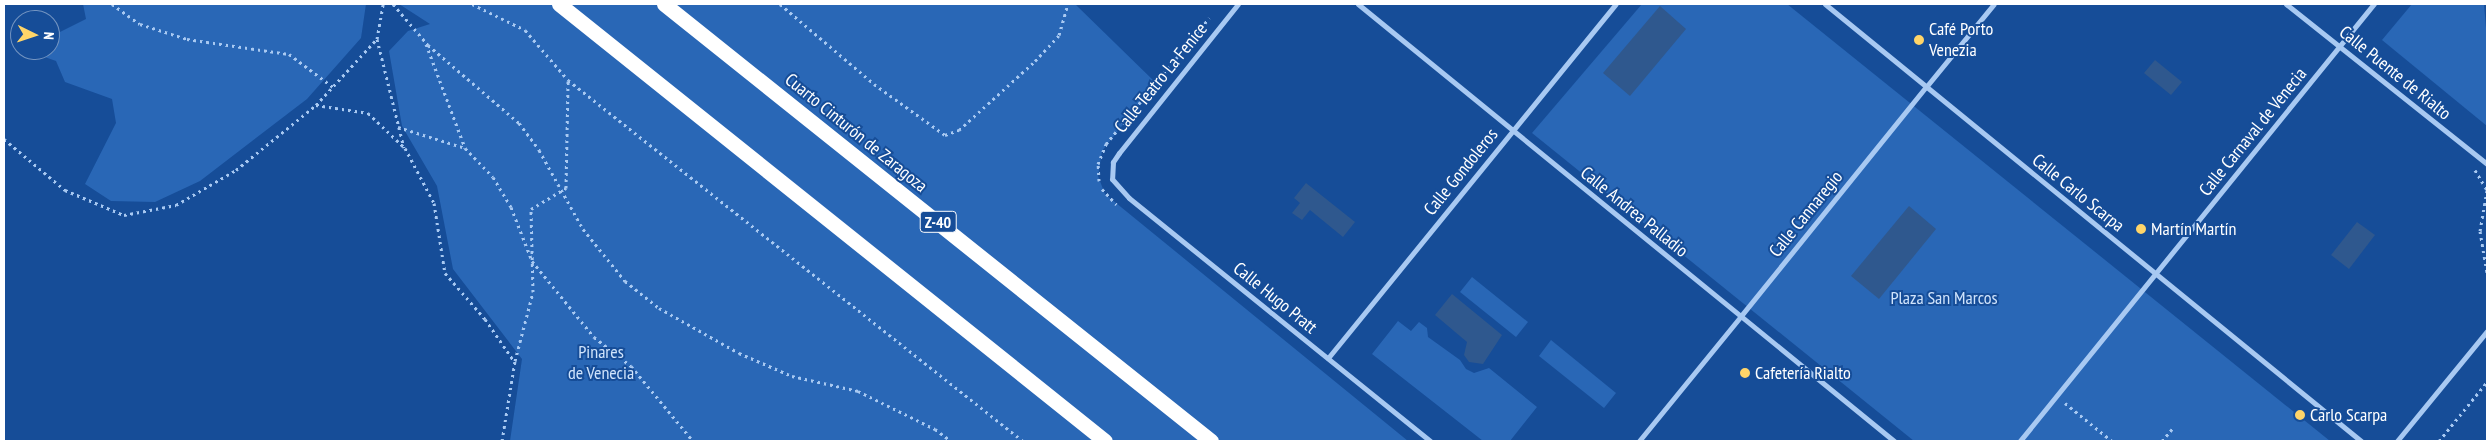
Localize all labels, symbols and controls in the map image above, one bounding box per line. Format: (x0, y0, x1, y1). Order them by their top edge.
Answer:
north arrow (10, 10, 60, 60)
street label: Calle Teatro La Fenice (1110, 19, 1212, 137)
place label: Café Porto Venezia (1929, 19, 1993, 62)
street label: Calle Puente de Rialto (2335, 21, 2455, 125)
text: N (40, 32, 58, 40)
marker: Café Porto Venezia (1913, 34, 1925, 46)
street label: Calle Carnaval de Venecia (2195, 63, 2311, 201)
street label: Cuarto Cinturón de Zaragoza (780, 69, 932, 197)
street label: Calle Gondoleros (1419, 124, 1503, 220)
street label: Calle Carlo Scarpa (2028, 149, 2128, 237)
street label: Calle Andrea Palladio (1576, 162, 1692, 262)
street label: Calle Cannaregio (1765, 167, 1847, 261)
road number: Z-40 (919, 208, 957, 236)
place label: Martín Martín (2151, 218, 2236, 240)
marker: Martín Martín (2135, 223, 2147, 235)
street label: Calle Hugo Pratt (1229, 258, 1321, 338)
park label: Plaza San Marcos (1890, 287, 1998, 309)
park label: Pinares de Venecia (568, 342, 634, 384)
place label: Cafetería Rialto (1755, 362, 1851, 384)
marker: Cafetería Rialto (1739, 367, 1751, 379)
place label: Carlo Scarpa (2310, 404, 2387, 426)
marker: Carlo Scarpa (2294, 409, 2306, 421)

